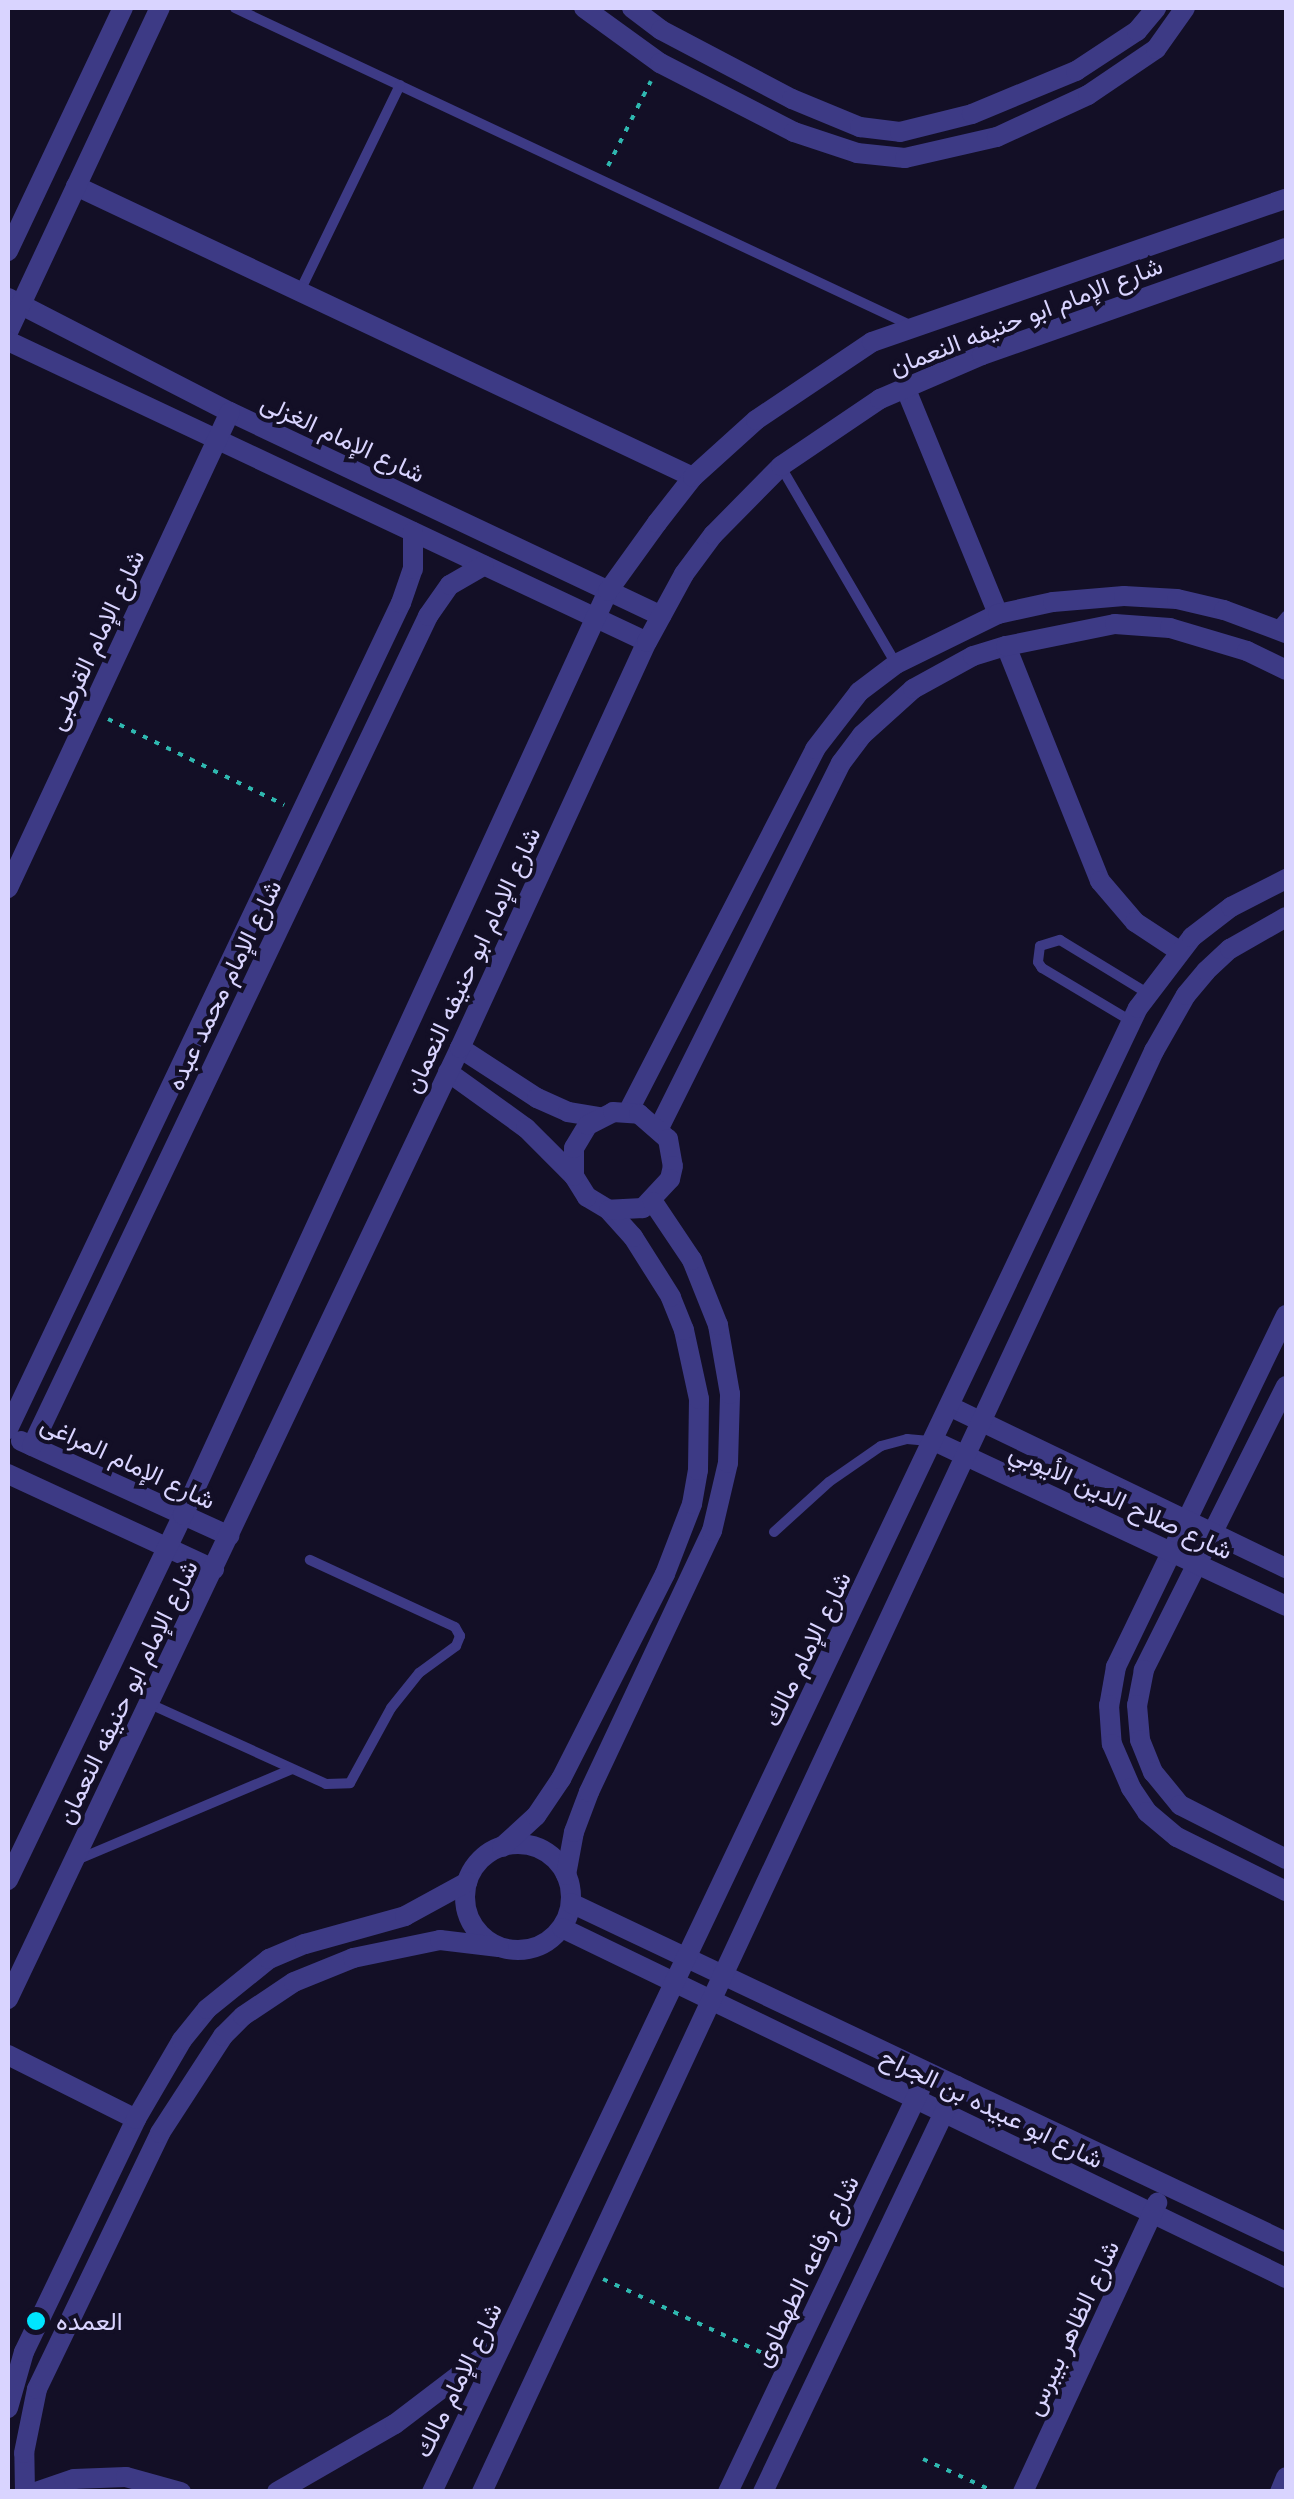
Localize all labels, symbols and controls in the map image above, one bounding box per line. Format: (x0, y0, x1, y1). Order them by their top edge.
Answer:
street label: شارع الإمام ابو حنيفه النعمان (885, 250, 1167, 382)
street label: شارع الإمام الغزلى (256, 387, 430, 489)
street label: شارع الإمام القرطبى (41, 545, 151, 735)
street label: شارع الإمام ابو حنيفه النعمان (397, 822, 547, 1098)
street label: شارع الإمام محمد عبده (160, 875, 288, 1095)
street label: شارع الإمام المراغى (36, 1408, 220, 1516)
street label: شارع صلاح الدين الأيوبي (1005, 1436, 1237, 1566)
street label: شارع الإمام ابو حنيفه النعمان (50, 1555, 204, 1829)
street label: شارع الإمام مالك (757, 1567, 857, 1731)
street label: شارع ابو عبيده بن الجراح (876, 2041, 1108, 2175)
street label: شارع رفاعه الطهطاوى (747, 2170, 865, 2372)
street label: شارع الظاهر بيبرس (1018, 2236, 1126, 2420)
street label: شارع الإمام مالك (408, 2298, 508, 2462)
place label: العمده (56, 2306, 123, 2336)
marker: العمده (25, 2310, 47, 2332)

